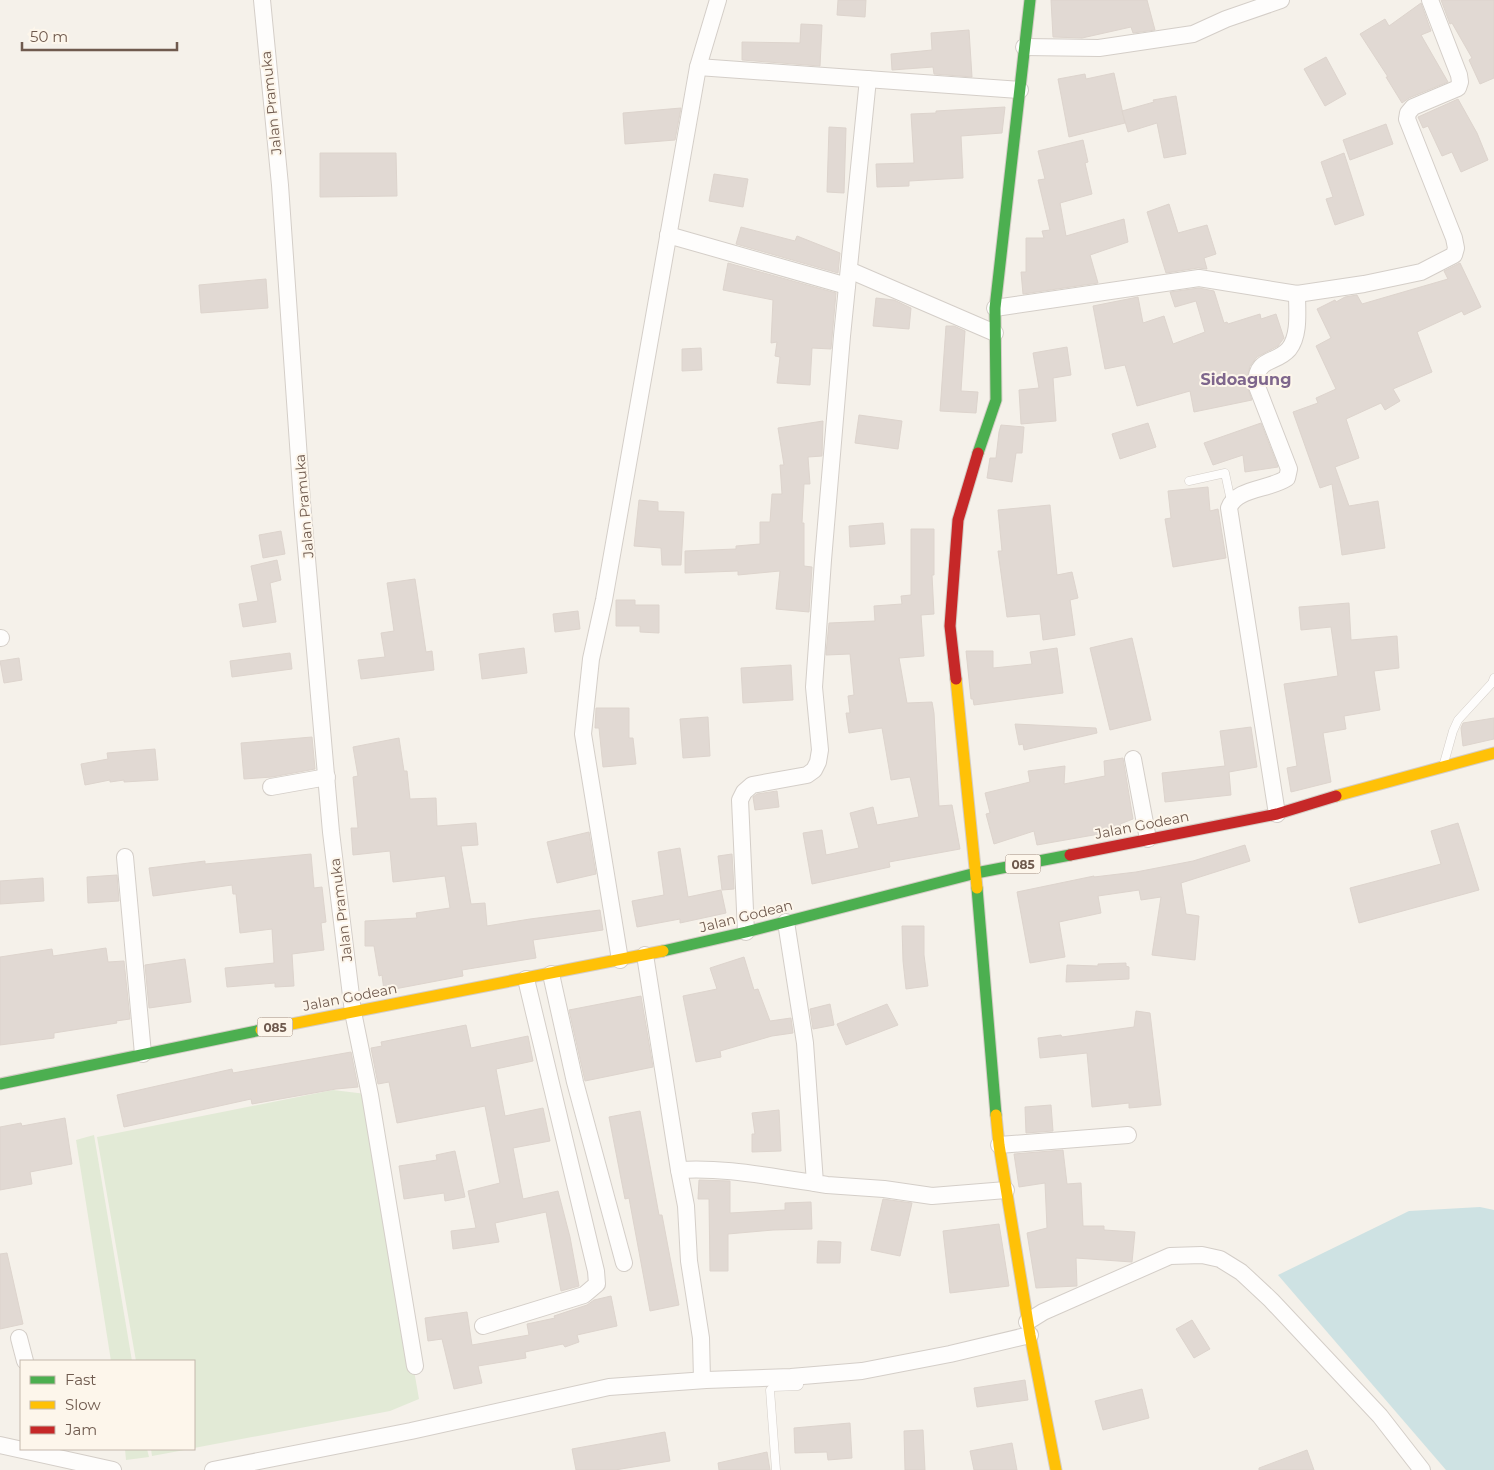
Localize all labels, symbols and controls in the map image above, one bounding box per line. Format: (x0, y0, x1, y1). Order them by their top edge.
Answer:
scale bar (22, 20, 178, 52)
text: 50 m (30, 27, 68, 46)
street label: Jalan Pramuka (257, 50, 286, 157)
district label: Sidoagung (1201, 370, 1291, 389)
street label: Jalan Pramuka (290, 453, 318, 560)
street label: Jalan Godean (1092, 807, 1191, 843)
road number: 085 (1006, 854, 1040, 874)
street label: Jalan Pramuka (326, 857, 356, 964)
street label: Jalan Godean (697, 896, 795, 937)
street label: Jalan Godean (300, 979, 399, 1015)
road number: 085 (258, 1018, 292, 1036)
legend (20, 1360, 195, 1450)
text: Fast (65, 1370, 96, 1389)
text: Slow (65, 1395, 101, 1414)
text: Jam (64, 1420, 97, 1439)

